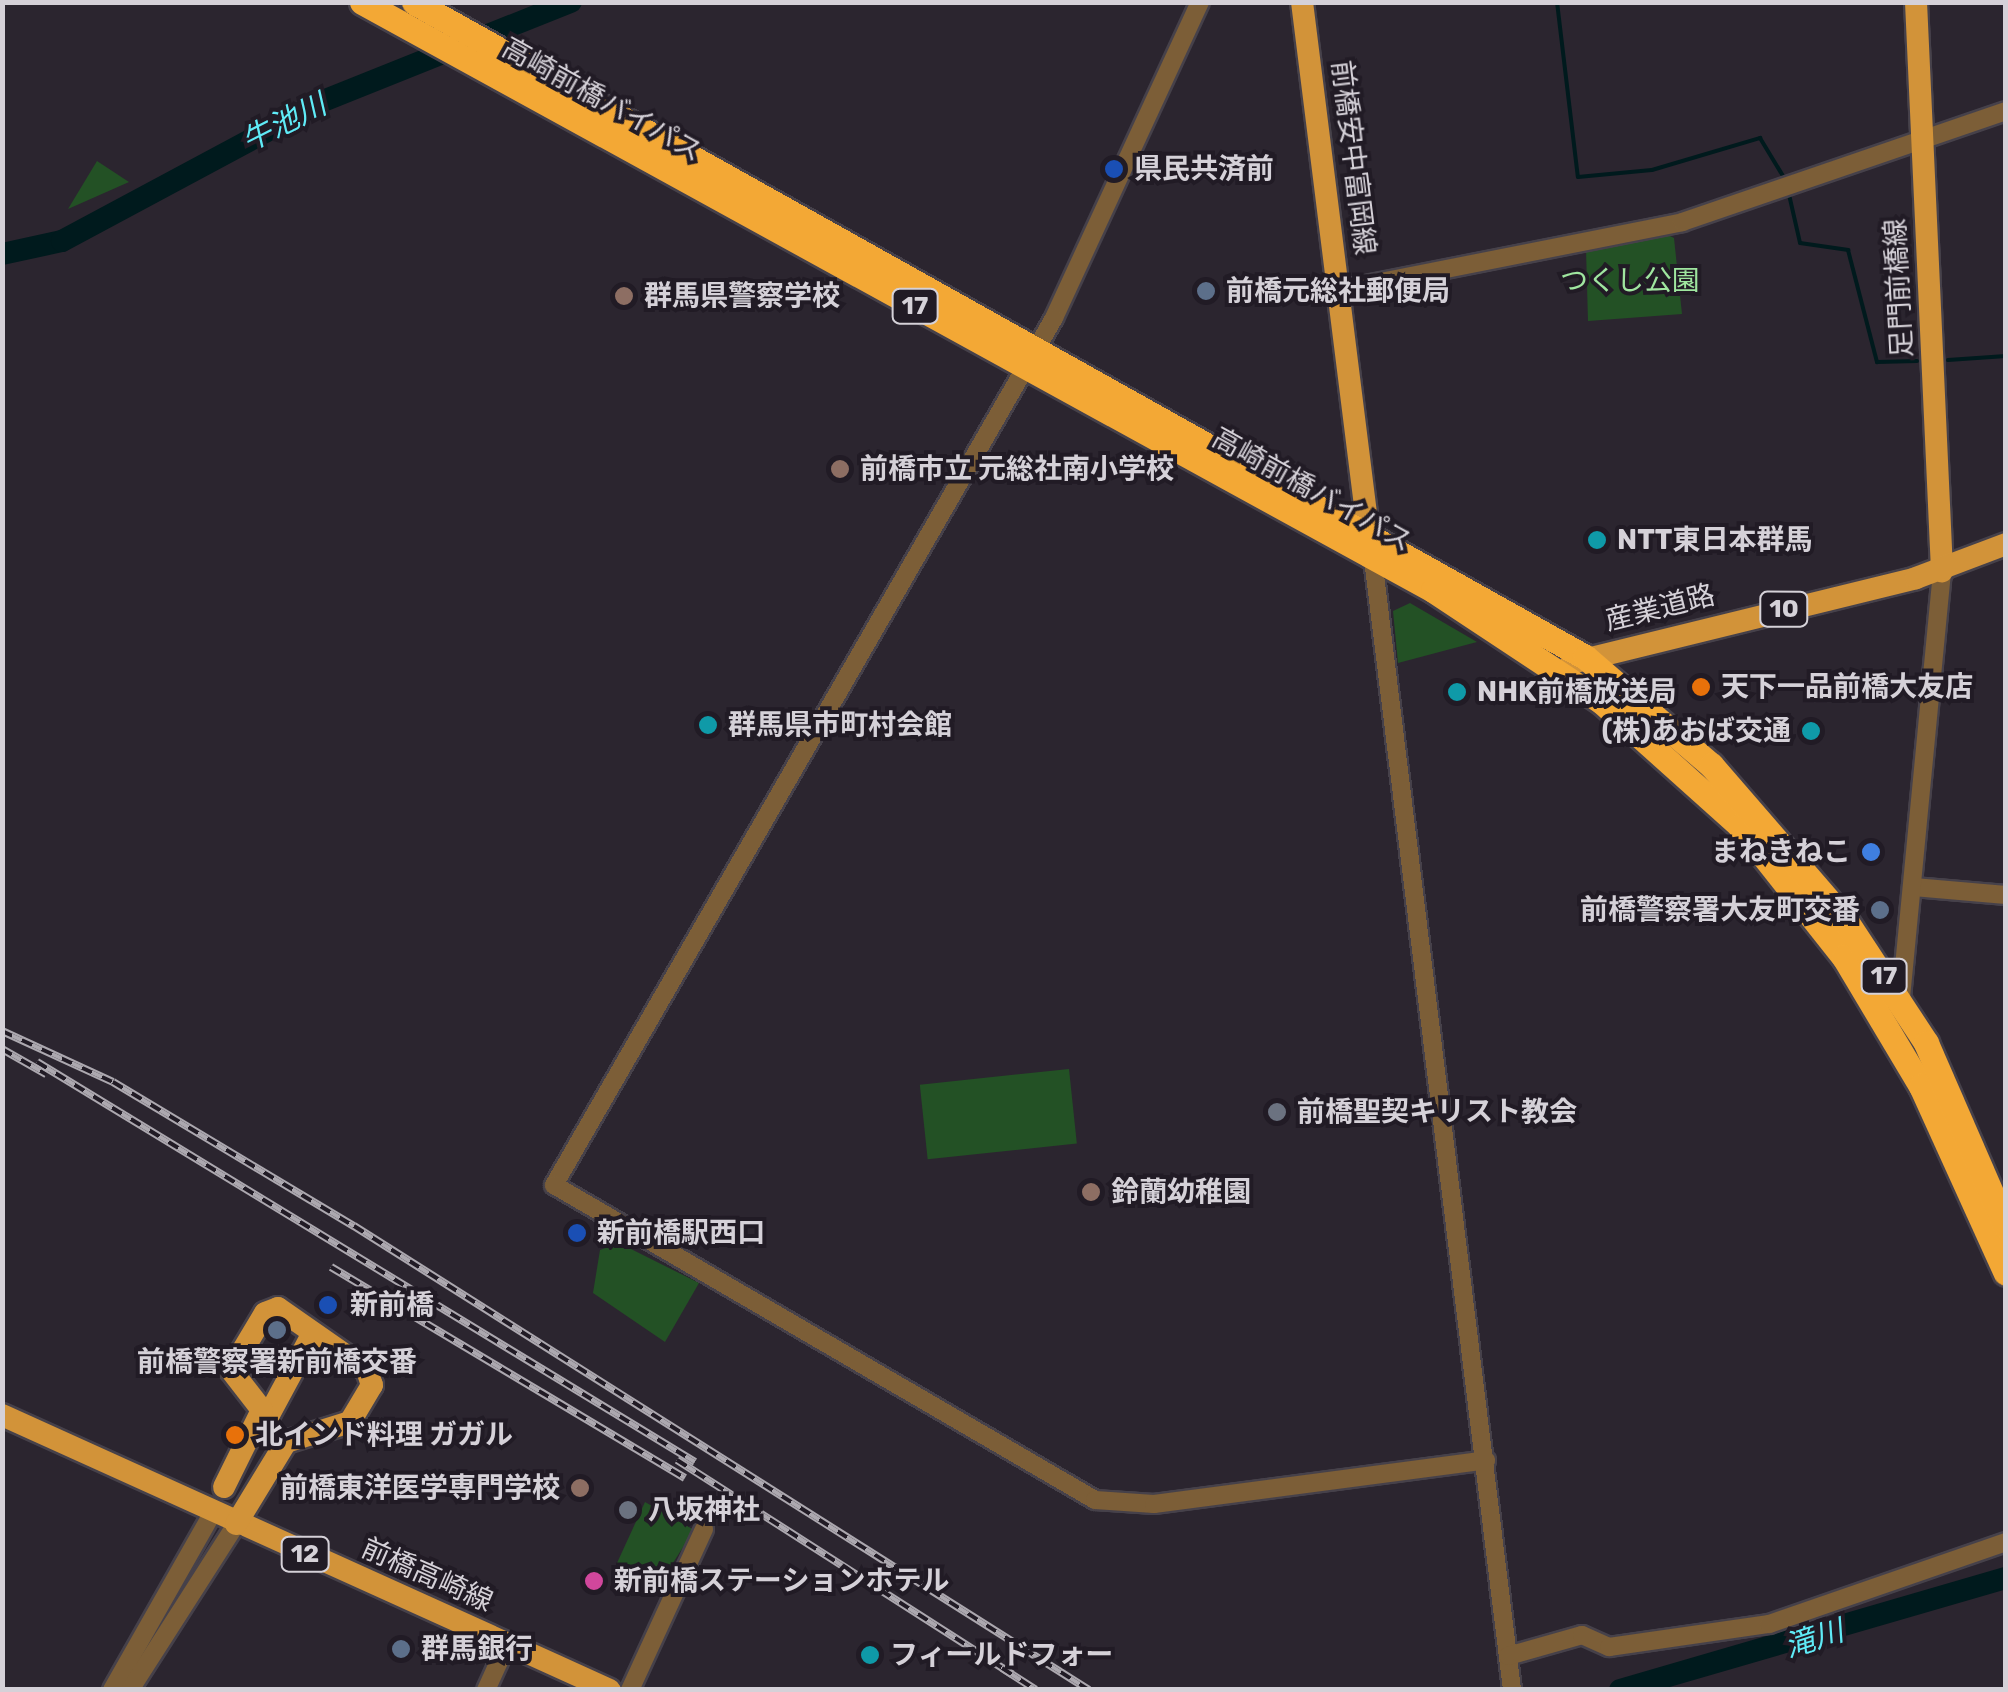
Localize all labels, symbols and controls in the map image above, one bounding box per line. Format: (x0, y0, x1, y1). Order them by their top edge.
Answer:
street label: 高崎前橋バイパス (496, 31, 708, 169)
street label: 前橋安中富岡線 (1324, 59, 1382, 257)
water label: 牛池川 (236, 87, 332, 159)
place label: 県民共済前 (1134, 152, 1274, 186)
marker: 県民共済前 (1103, 158, 1125, 180)
street label: 足門前橋線 (1879, 217, 1919, 359)
park label: つくし公園 (1560, 264, 1700, 298)
place label: 前橋元総社郵便局 (1226, 274, 1450, 308)
place label: 群馬県警察学校 (644, 279, 840, 313)
marker: 前橋元総社郵便局 (1195, 280, 1217, 302)
marker: 群馬県警察学校 (613, 285, 635, 307)
road number: 17 (890, 286, 940, 326)
street label: 高崎前橋バイパス (1206, 421, 1418, 559)
place label: 前橋市立 元総社南小学校 (860, 452, 1174, 486)
marker: 前橋市立 元総社南小学校 (829, 458, 851, 480)
place label: NTT東日本群馬 (1617, 523, 1812, 557)
marker: NTT東日本群馬 (1586, 529, 1608, 551)
street label: 産業道路 (1602, 578, 1718, 638)
road number: 10 (1759, 589, 1809, 629)
place label: 天下一品前橋大友店 (1721, 670, 1973, 704)
place label: NHK前橋放送局 (1477, 675, 1677, 709)
marker: 天下一品前橋大友店 (1690, 676, 1712, 698)
marker: NHK前橋放送局 (1446, 681, 1468, 703)
place label: 群馬県市町村会館 (728, 708, 952, 742)
marker: 群馬県市町村会館 (697, 714, 719, 736)
place label: (株)あおば交通 (1601, 714, 1791, 748)
marker: (株)あおば交通 (1800, 720, 1822, 742)
place label: まねきねこ (1711, 835, 1851, 869)
marker: まねきねこ (1860, 841, 1882, 863)
place label: 前橋警察署大友町交番 (1580, 893, 1860, 927)
marker: 前橋警察署大友町交番 (1869, 899, 1891, 921)
road number: 17 (1859, 956, 1909, 996)
place label: 前橋聖契キリスト教会 (1297, 1095, 1577, 1129)
marker: 前橋聖契キリスト教会 (1266, 1101, 1288, 1123)
place label: 鈴蘭幼稚園 (1111, 1175, 1251, 1209)
marker: 鈴蘭幼稚園 (1080, 1181, 1102, 1203)
place label: 新前橋駅西口 (597, 1216, 765, 1250)
marker: 新前橋駅西口 (566, 1222, 588, 1244)
place label: 新前橋 (350, 1288, 434, 1322)
marker: 新前橋 (315, 1292, 341, 1318)
marker: 前橋警察署新前橋交番 (266, 1319, 288, 1341)
place label: 前橋警察署新前橋交番 (137, 1345, 417, 1379)
place label: 北インド料理 ガガル (255, 1418, 513, 1452)
marker: 北インド料理 ガガル (224, 1424, 246, 1446)
place label: 前橋東洋医学専門学校 (280, 1471, 560, 1505)
marker: 前橋東洋医学専門学校 (569, 1477, 591, 1499)
place label: 八坂神社 (648, 1493, 760, 1527)
marker: 八坂神社 (617, 1499, 639, 1521)
street label: 前橋高崎線 (356, 1531, 498, 1619)
road number: 12 (280, 1534, 330, 1574)
place label: 新前橋ステーションホテル (614, 1564, 950, 1598)
marker: 新前橋ステーションホテル (583, 1570, 605, 1592)
water label: 滝川 (1780, 1613, 1848, 1665)
place label: 群馬銀行 (421, 1632, 533, 1666)
marker: 群馬銀行 (390, 1638, 412, 1660)
place label: フィールドフォー (890, 1638, 1114, 1672)
marker: フィールドフォー (859, 1644, 881, 1666)

